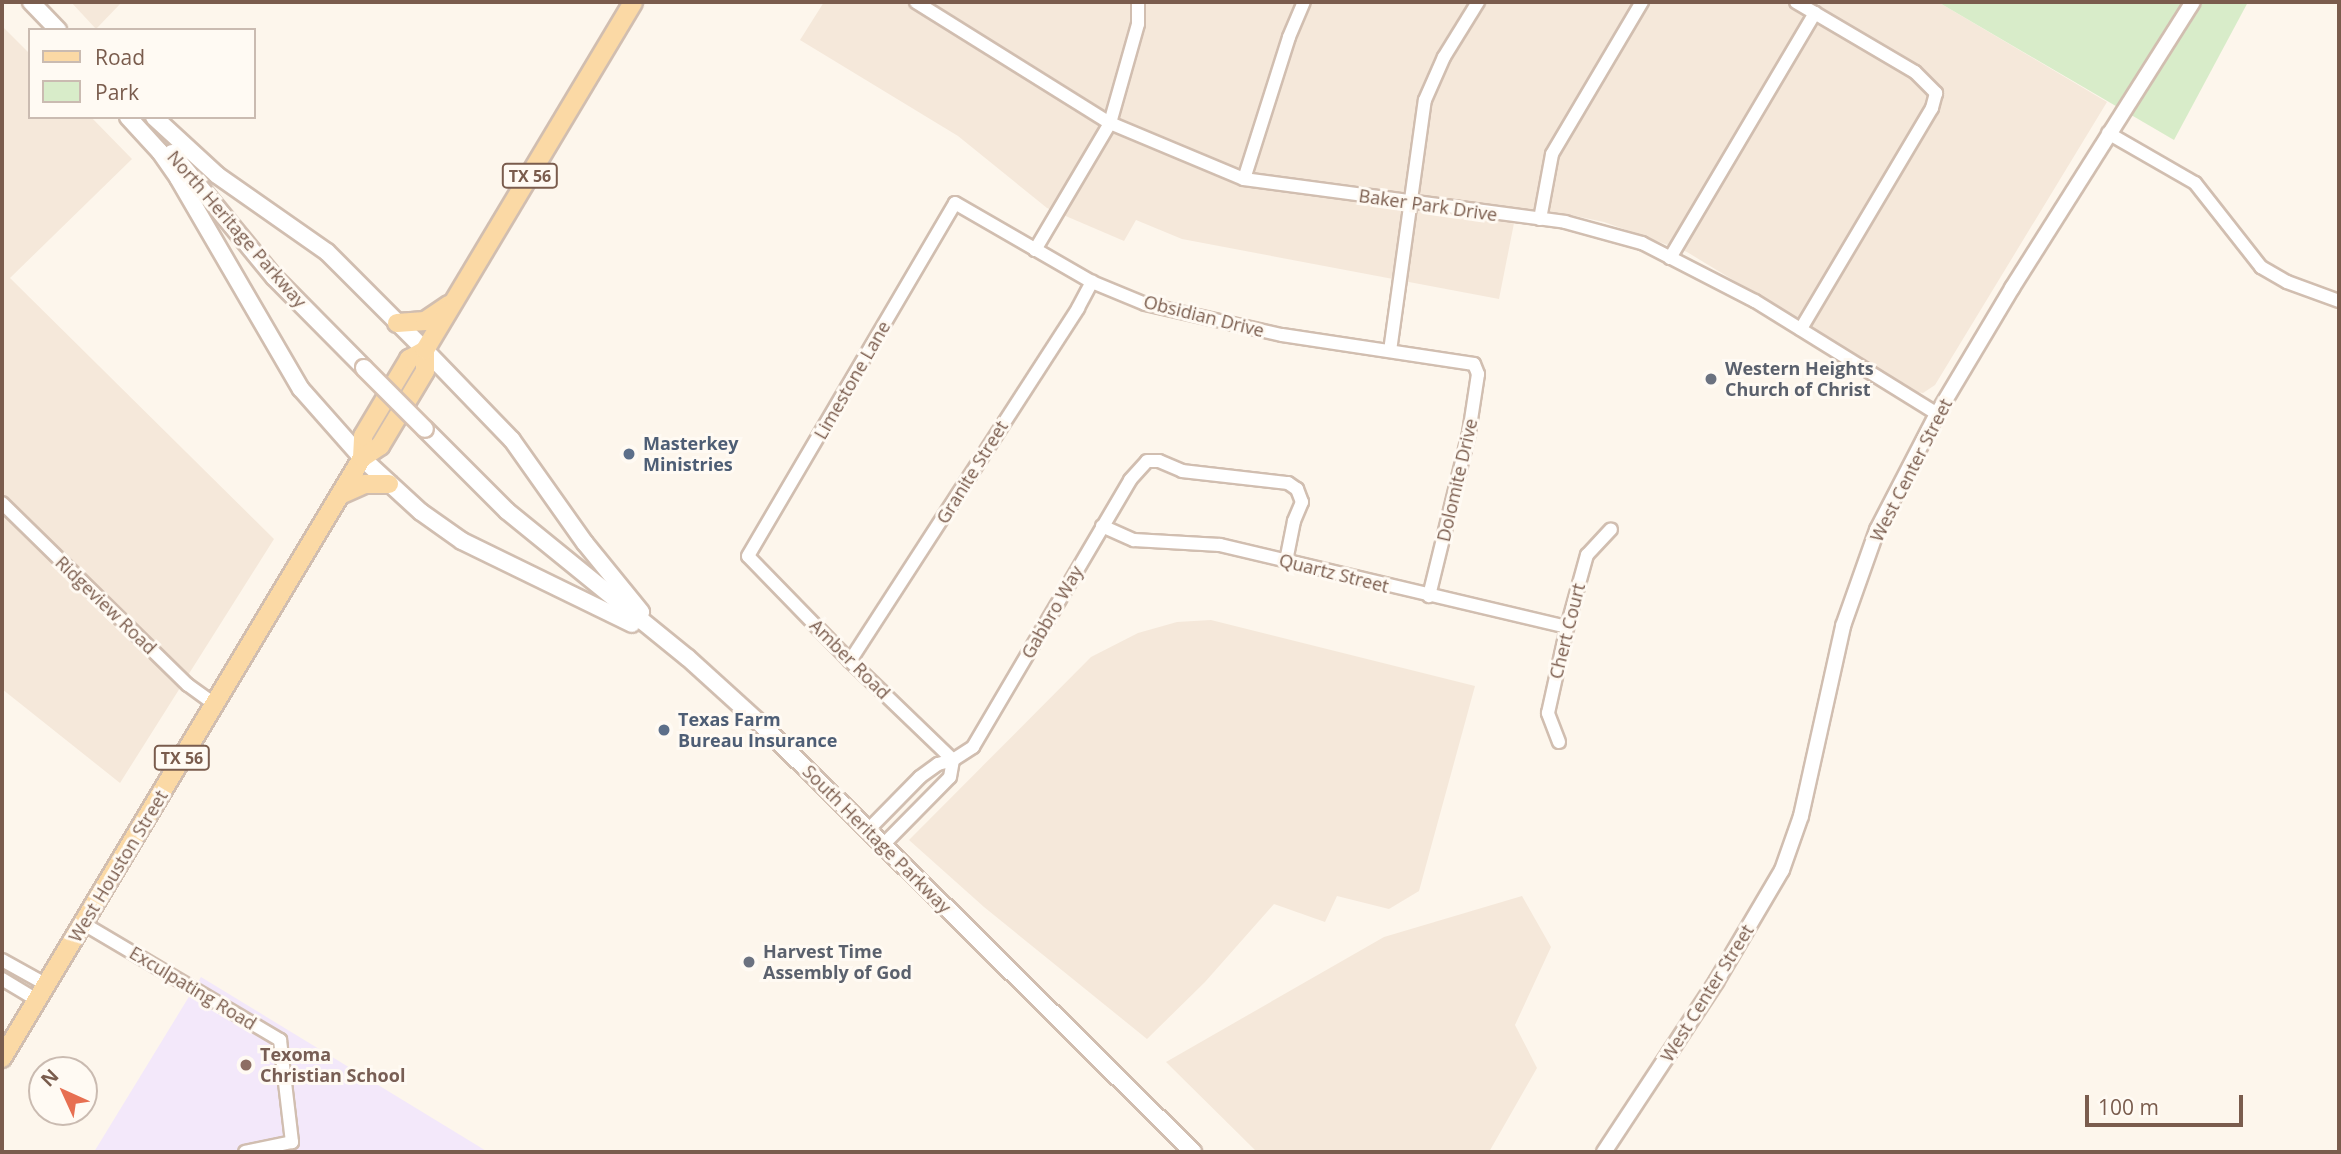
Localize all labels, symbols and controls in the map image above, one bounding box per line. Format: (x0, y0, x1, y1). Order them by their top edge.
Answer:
legend (28, 28, 256, 119)
text: Road (95, 43, 145, 71)
text: Park (95, 78, 139, 106)
street label: North Heritage Parkway (163, 146, 311, 312)
road number: TX 56 (500, 164, 560, 188)
street label: Baker Park Drive (1357, 185, 1499, 225)
street label: Obsidian Drive (1141, 291, 1267, 341)
street label: Limestone Lane (809, 317, 895, 443)
place label: Western Heights Church of Christ (1725, 358, 1874, 400)
marker: Western Heights Church of Christ (1703, 371, 1719, 387)
street label: West Center Street (1866, 395, 1956, 545)
street label: Granite Street (932, 416, 1012, 528)
street label: Dolomite Drive (1432, 416, 1482, 544)
place label: Masterkey Ministries (643, 433, 738, 476)
marker: Masterkey Ministries (621, 446, 637, 462)
street label: Quartz Street (1277, 549, 1391, 597)
street label: Ridgeview Road (51, 551, 161, 659)
street label: Gabbro Way (1017, 562, 1087, 662)
street label: Chert Court (1545, 581, 1589, 681)
street label: Amber Road (806, 615, 894, 703)
place label: Texas Farm Bureau Insurance (678, 709, 837, 752)
marker: Texas Farm Bureau Insurance (656, 722, 672, 738)
road number: TX 56 (152, 746, 212, 771)
street label: South Heritage Parkway (798, 760, 956, 918)
street label: West Houston Street (64, 786, 172, 946)
street label: West Center Street (1656, 920, 1758, 1066)
place label: Harvest Time Assembly of God (763, 941, 912, 984)
street label: Exculpating Road (126, 942, 260, 1034)
marker: Harvest Time Assembly of God (741, 954, 757, 970)
place label: Texoma Christian School (260, 1044, 405, 1086)
north arrow (28, 1056, 98, 1126)
marker: Texoma Christian School (238, 1057, 254, 1073)
text: N (35, 1063, 64, 1092)
scale bar (2089, 1080, 2246, 1124)
text: 100 m (2098, 1093, 2159, 1121)

